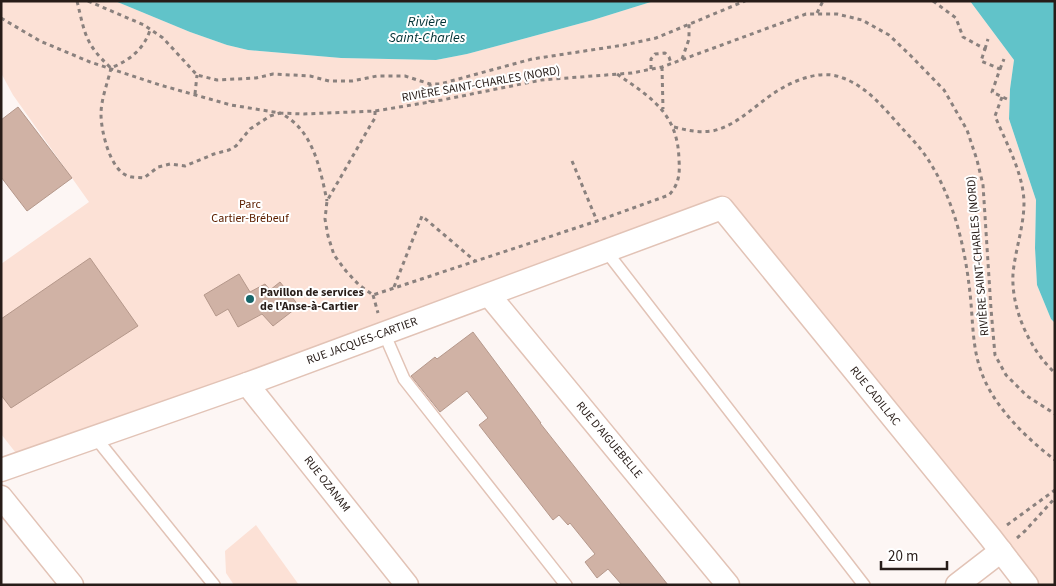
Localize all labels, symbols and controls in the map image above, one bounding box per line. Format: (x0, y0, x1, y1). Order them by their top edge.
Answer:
water label: Rivière Saint-Charles (389, 12, 466, 48)
street label: RIVIÈRE SAINT-CHARLES (NORD) (400, 62, 562, 106)
street label: RIVIÈRE SAINT-CHARLES (NORD) (963, 175, 993, 337)
park label: Parc Cartier-Brébeuf (211, 196, 289, 227)
place label: Pavillon de services de l'Anse-à-Cartier (260, 284, 364, 315)
marker: Pavillon de services de l'Anse-à-Cartier (244, 293, 256, 305)
street label: RUE JACQUES-CARTIER (304, 313, 420, 369)
street label: RUE CADILLAC (846, 363, 904, 429)
street label: RUE D'AIGUEBELLE (572, 398, 646, 482)
street label: RUE OZANAM (300, 452, 354, 516)
scale bar (881, 538, 947, 570)
text: 20 m (888, 546, 918, 567)

